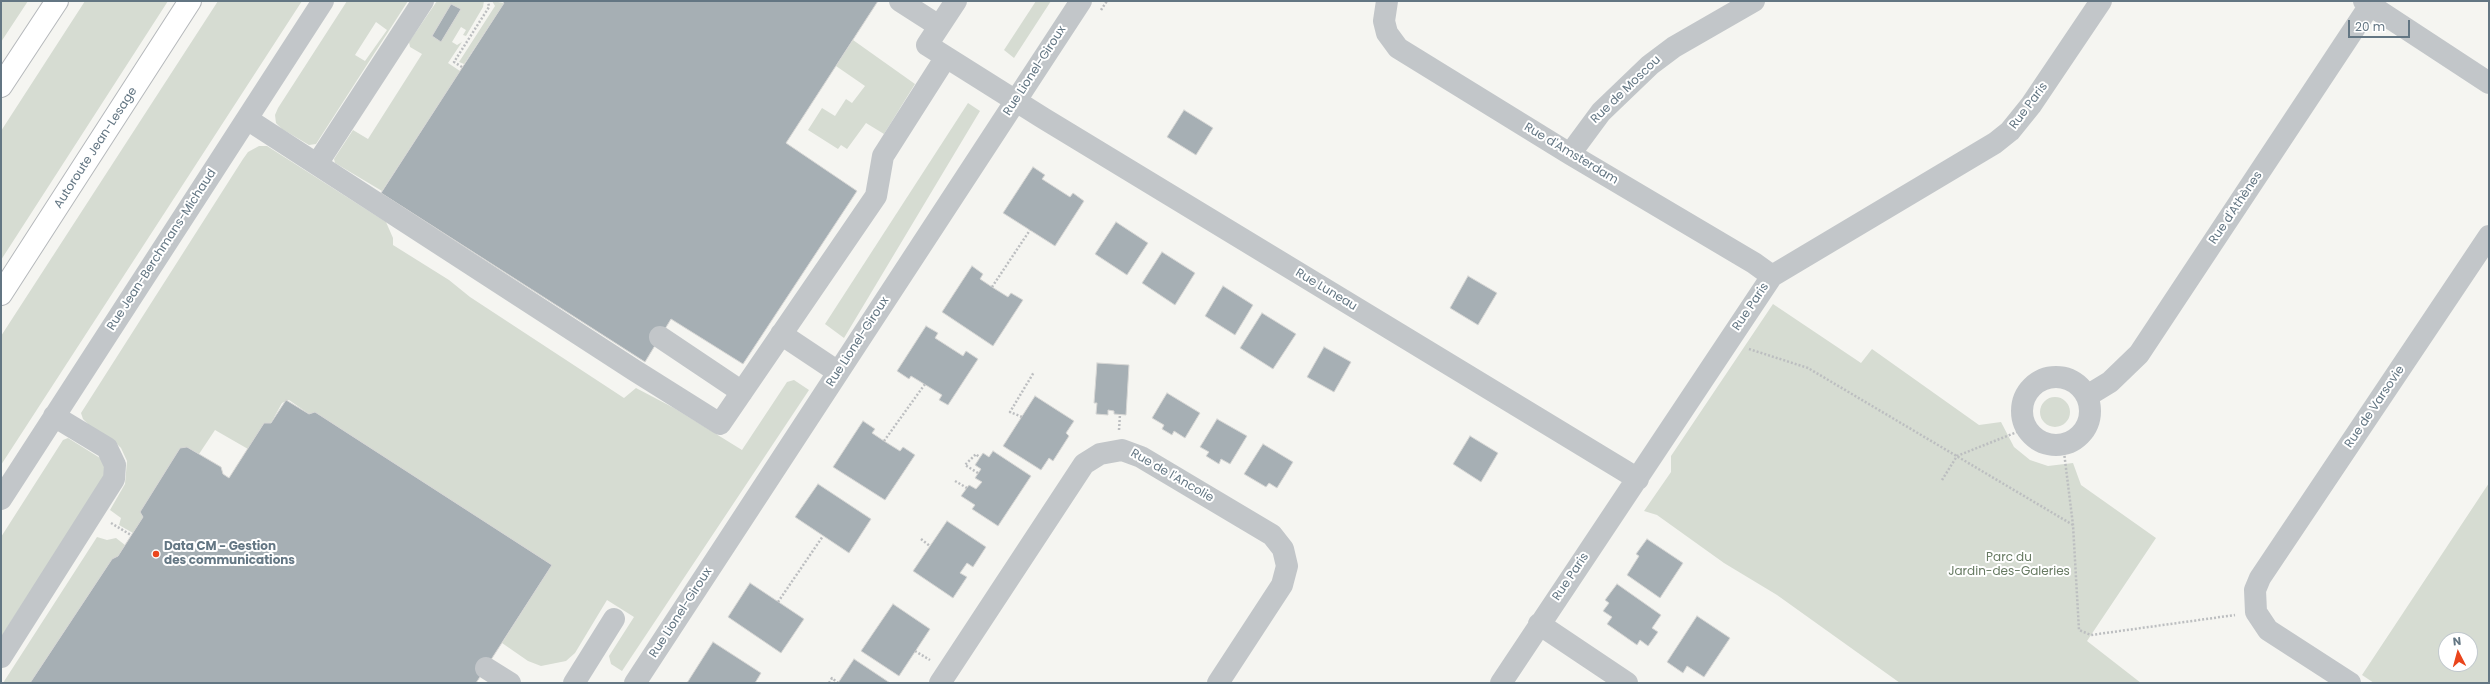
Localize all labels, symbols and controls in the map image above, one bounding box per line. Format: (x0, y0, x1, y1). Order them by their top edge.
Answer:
scale bar (2350, 12, 2412, 38)
text: 20 m (2355, 18, 2385, 35)
street label: Rue Lionel-Giroux (1001, 23, 1069, 119)
street label: Rue de Moscou (1588, 53, 1664, 127)
street label: Rue Paris (2007, 80, 2051, 132)
street label: Autoroute Jean-Lesage (51, 85, 141, 211)
street label: Rue d'Amsterdam (1521, 120, 1621, 188)
street label: Rue Jean-Berchmans-Michaud (104, 167, 220, 333)
street label: Rue d'Athènes (2206, 169, 2266, 247)
street label: Rue Luneau (1293, 266, 1359, 314)
street label: Rue Paris (1730, 280, 1772, 334)
street label: Rue Lionel-Giroux (824, 294, 892, 390)
street label: Rue de Varsovie (2342, 363, 2408, 451)
street label: Rue de l'Ancolie (1128, 446, 1216, 506)
place label: Data CM - Gestion des communications (164, 540, 295, 568)
marker: Data CM - Gestion des communications (151, 549, 161, 559)
street label: Rue Paris (1550, 550, 1592, 604)
park label: Parc du Jardin-des-Galeries (1948, 551, 2070, 579)
street label: Rue Lionel-Giroux (647, 565, 715, 661)
north arrow (2438, 632, 2478, 672)
text: N (2452, 633, 2462, 649)

